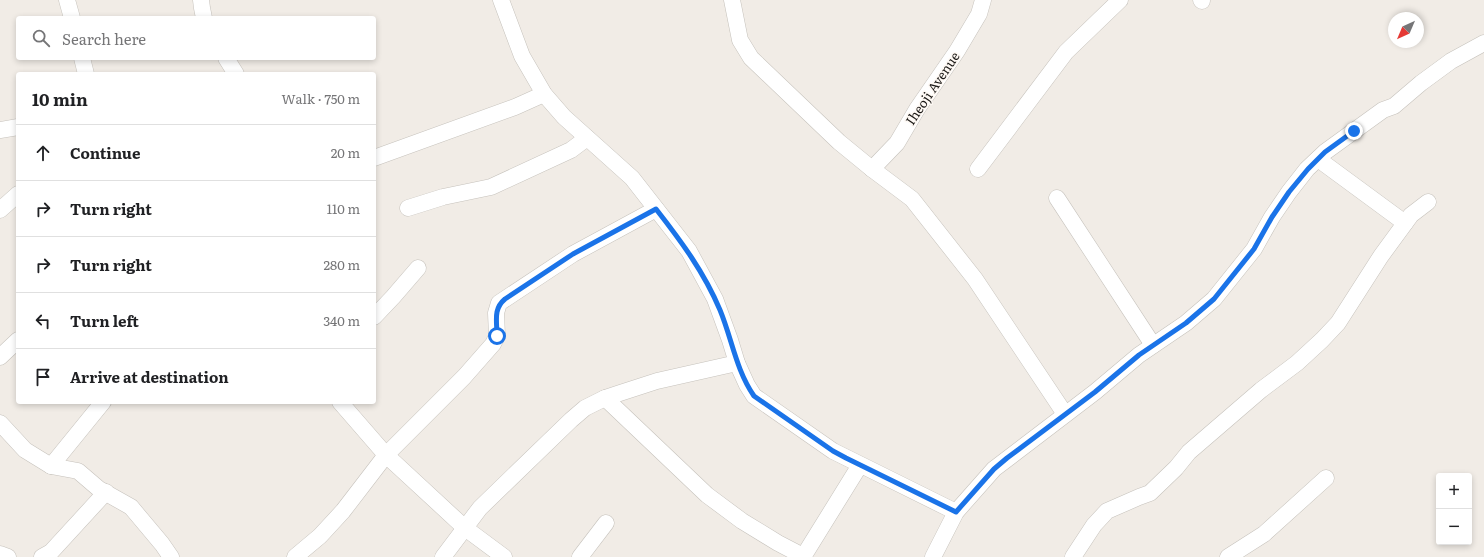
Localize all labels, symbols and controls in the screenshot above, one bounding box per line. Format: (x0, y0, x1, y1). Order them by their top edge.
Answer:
north arrow (1388, 12, 1424, 48)
search box (16, 16, 376, 60)
icon: search (30, 27, 52, 49)
text: Search here (62, 27, 146, 50)
street label: Iheoji Avenue (900, 47, 964, 128)
text: 10 min (32, 86, 88, 111)
text: Walk · 750 m (282, 89, 360, 108)
route end (1345, 122, 1363, 140)
text: Continue (70, 141, 140, 164)
icon: ahead (32, 142, 54, 164)
text: 20 m (331, 143, 360, 162)
text: Turn right (70, 197, 152, 220)
icon: right (32, 198, 54, 220)
text: 110 m (327, 199, 360, 218)
text: Turn right (70, 253, 152, 276)
icon: right (32, 254, 54, 276)
text: 280 m (324, 255, 360, 274)
text: Turn left (70, 309, 139, 332)
icon: left (32, 310, 54, 332)
text: 340 m (323, 311, 360, 330)
route start (488, 327, 506, 345)
text: Arrive at destination (70, 365, 229, 388)
icon: arrive (32, 366, 54, 388)
map controls (1436, 473, 1472, 545)
button: + (1436, 473, 1472, 509)
button: − (1436, 509, 1472, 545)

